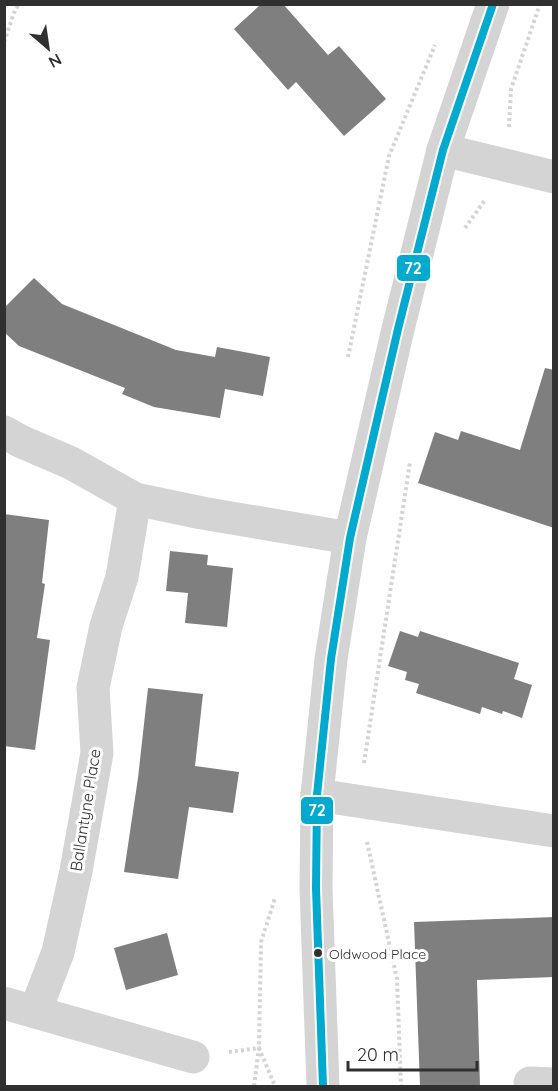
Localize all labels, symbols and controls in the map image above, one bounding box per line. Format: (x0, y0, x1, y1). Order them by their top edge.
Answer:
north arrow (18, 18, 78, 78)
text: N (45, 50, 65, 73)
line badge: 72 (396, 254, 431, 282)
text: 72 (404, 258, 422, 278)
street label: Ballantyne Place (65, 747, 105, 873)
line badge: 72 (300, 796, 334, 825)
text: 72 (308, 800, 326, 820)
place label: Oldwood Place (329, 945, 426, 963)
marker: Oldwood Place (312, 947, 324, 959)
scale bar (348, 1034, 477, 1072)
text: 20 m (357, 1043, 399, 1066)

